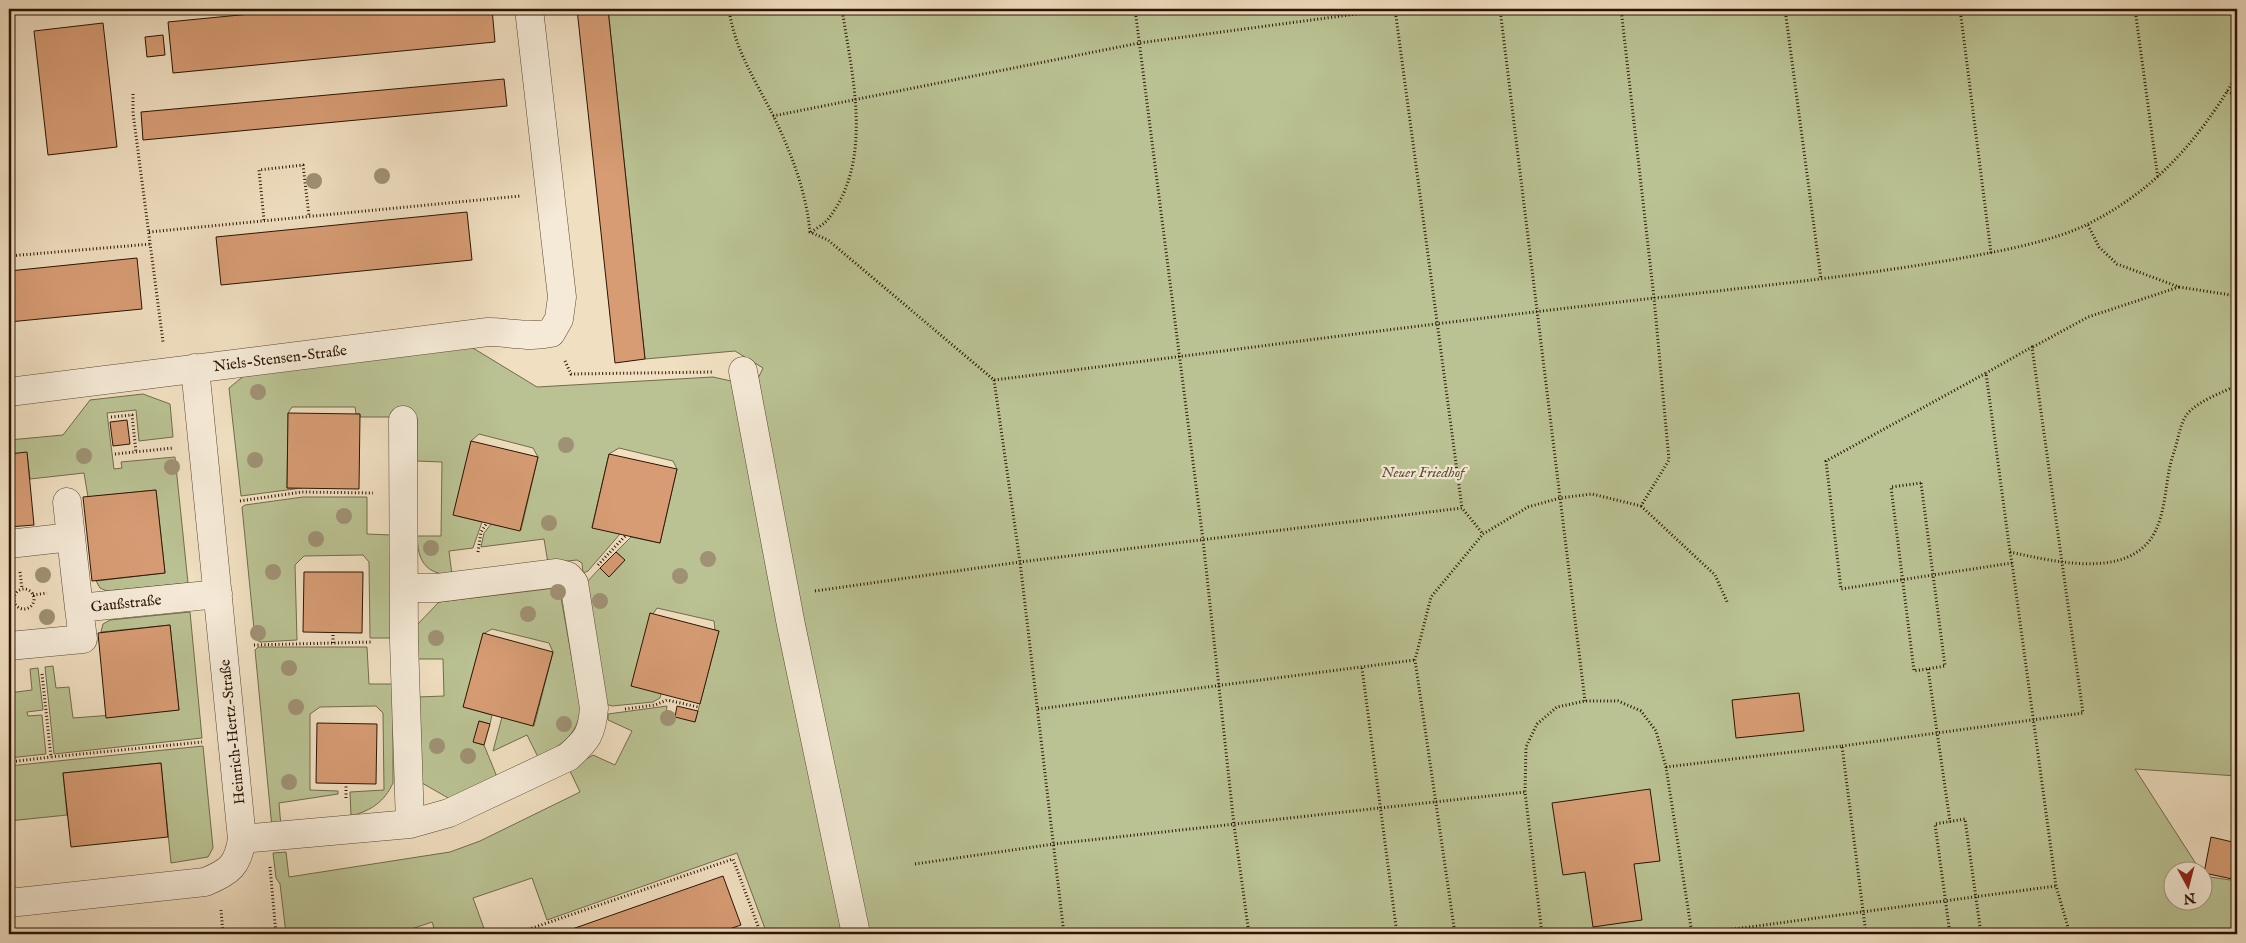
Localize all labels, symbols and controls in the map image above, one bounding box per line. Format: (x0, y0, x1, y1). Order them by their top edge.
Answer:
street label: Niels-Stensen-Straße (212, 341, 348, 376)
park label: Neuer Friedhof (1381, 463, 1468, 482)
street label: Gaußstraße (90, 590, 162, 617)
street label: Heinrich-Hertz-Straße (215, 658, 250, 806)
north arrow (2164, 860, 2214, 910)
text: N (2182, 888, 2198, 908)

